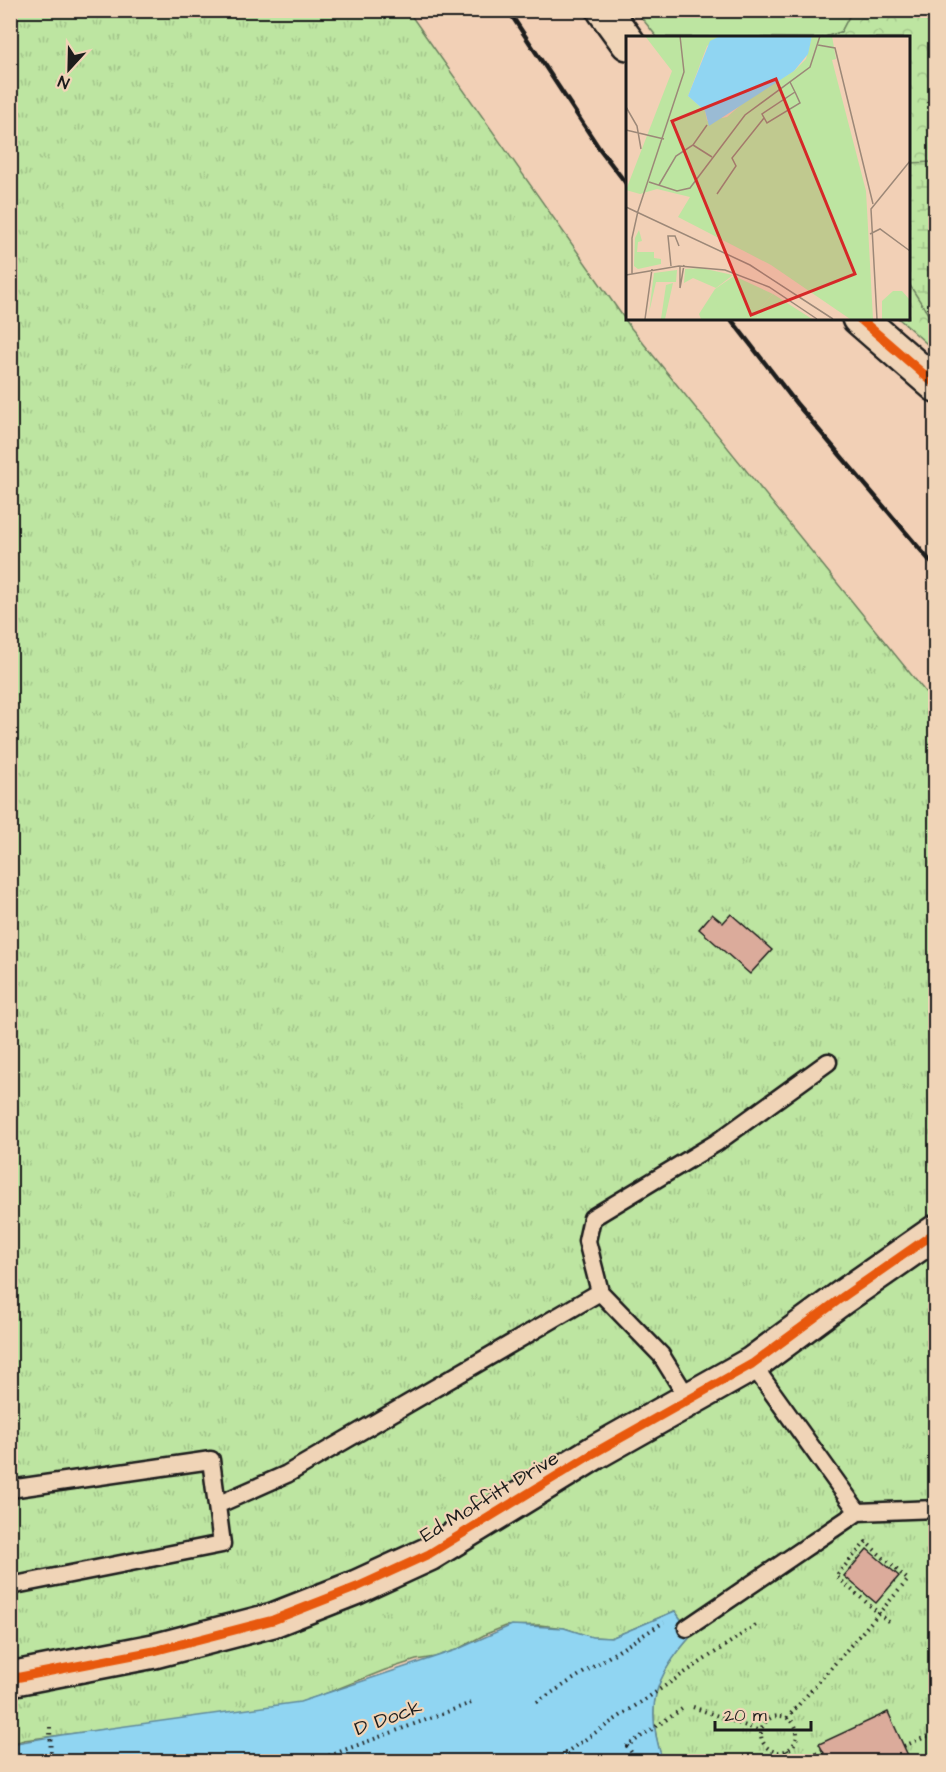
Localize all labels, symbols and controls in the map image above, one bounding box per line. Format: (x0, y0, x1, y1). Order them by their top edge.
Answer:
inset map (626, 36, 910, 320)
north arrow (39, 39, 99, 99)
text: N (55, 70, 73, 94)
street label: Ed Moffitt Drive (415, 1444, 564, 1549)
street label: D Dock (351, 1693, 426, 1743)
scale bar (715, 1694, 811, 1732)
text: 20 m (724, 1703, 767, 1728)

